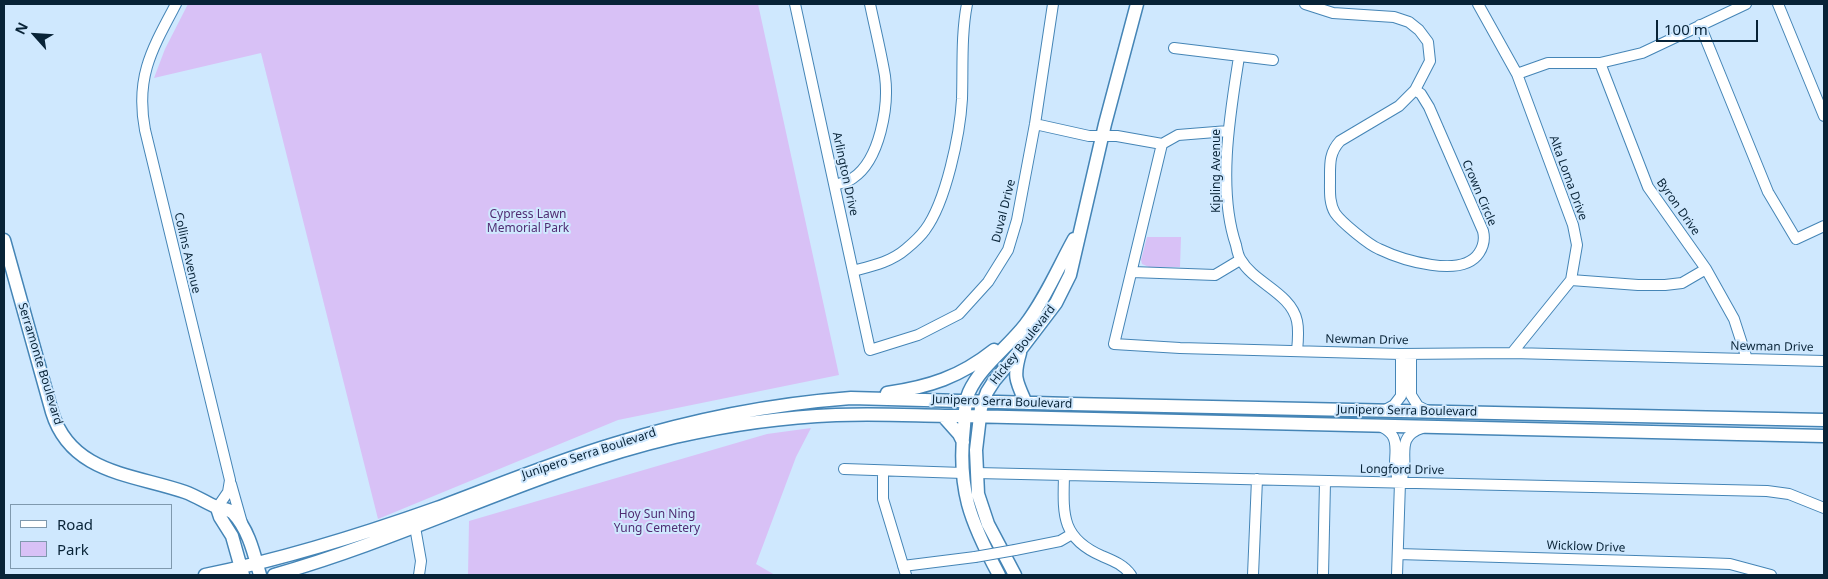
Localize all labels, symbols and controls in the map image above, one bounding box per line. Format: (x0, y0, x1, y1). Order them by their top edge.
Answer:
north arrow (10, 10, 60, 60)
scale bar (1658, 10, 1760, 42)
text: N (10, 19, 32, 37)
text: 100 m (1664, 19, 1708, 39)
street label: Kipling Avenue (1210, 129, 1224, 213)
street label: Arlington Drive (829, 131, 861, 217)
street label: Alta Loma Drive (1546, 134, 1590, 222)
street label: Crown Circle (1459, 158, 1499, 228)
street label: Byron Drive (1653, 176, 1703, 238)
street label: Duval Drive (989, 178, 1019, 244)
park label: Cypress Lawn Memorial Park (487, 208, 569, 236)
street label: Collins Avenue (171, 211, 203, 295)
street label: Serramonte Boulevard (15, 301, 65, 427)
street label: Hickey Boulevard (987, 302, 1059, 388)
street label: Newman Drive (1325, 332, 1409, 348)
street label: Newman Drive (1730, 339, 1814, 355)
street label: Junipero Serra Boulevard (932, 392, 1072, 412)
street label: Junipero Serra Boulevard (1337, 403, 1477, 419)
street label: Junipero Serra Boulevard (520, 425, 658, 483)
street label: Longford Drive (1360, 462, 1444, 478)
legend (10, 504, 172, 569)
park label: Hoy Sun Ning Yung Cemetery (614, 508, 700, 536)
text: Road (57, 514, 93, 534)
street label: Wicklow Drive (1546, 538, 1626, 556)
text: Park (57, 539, 89, 559)

